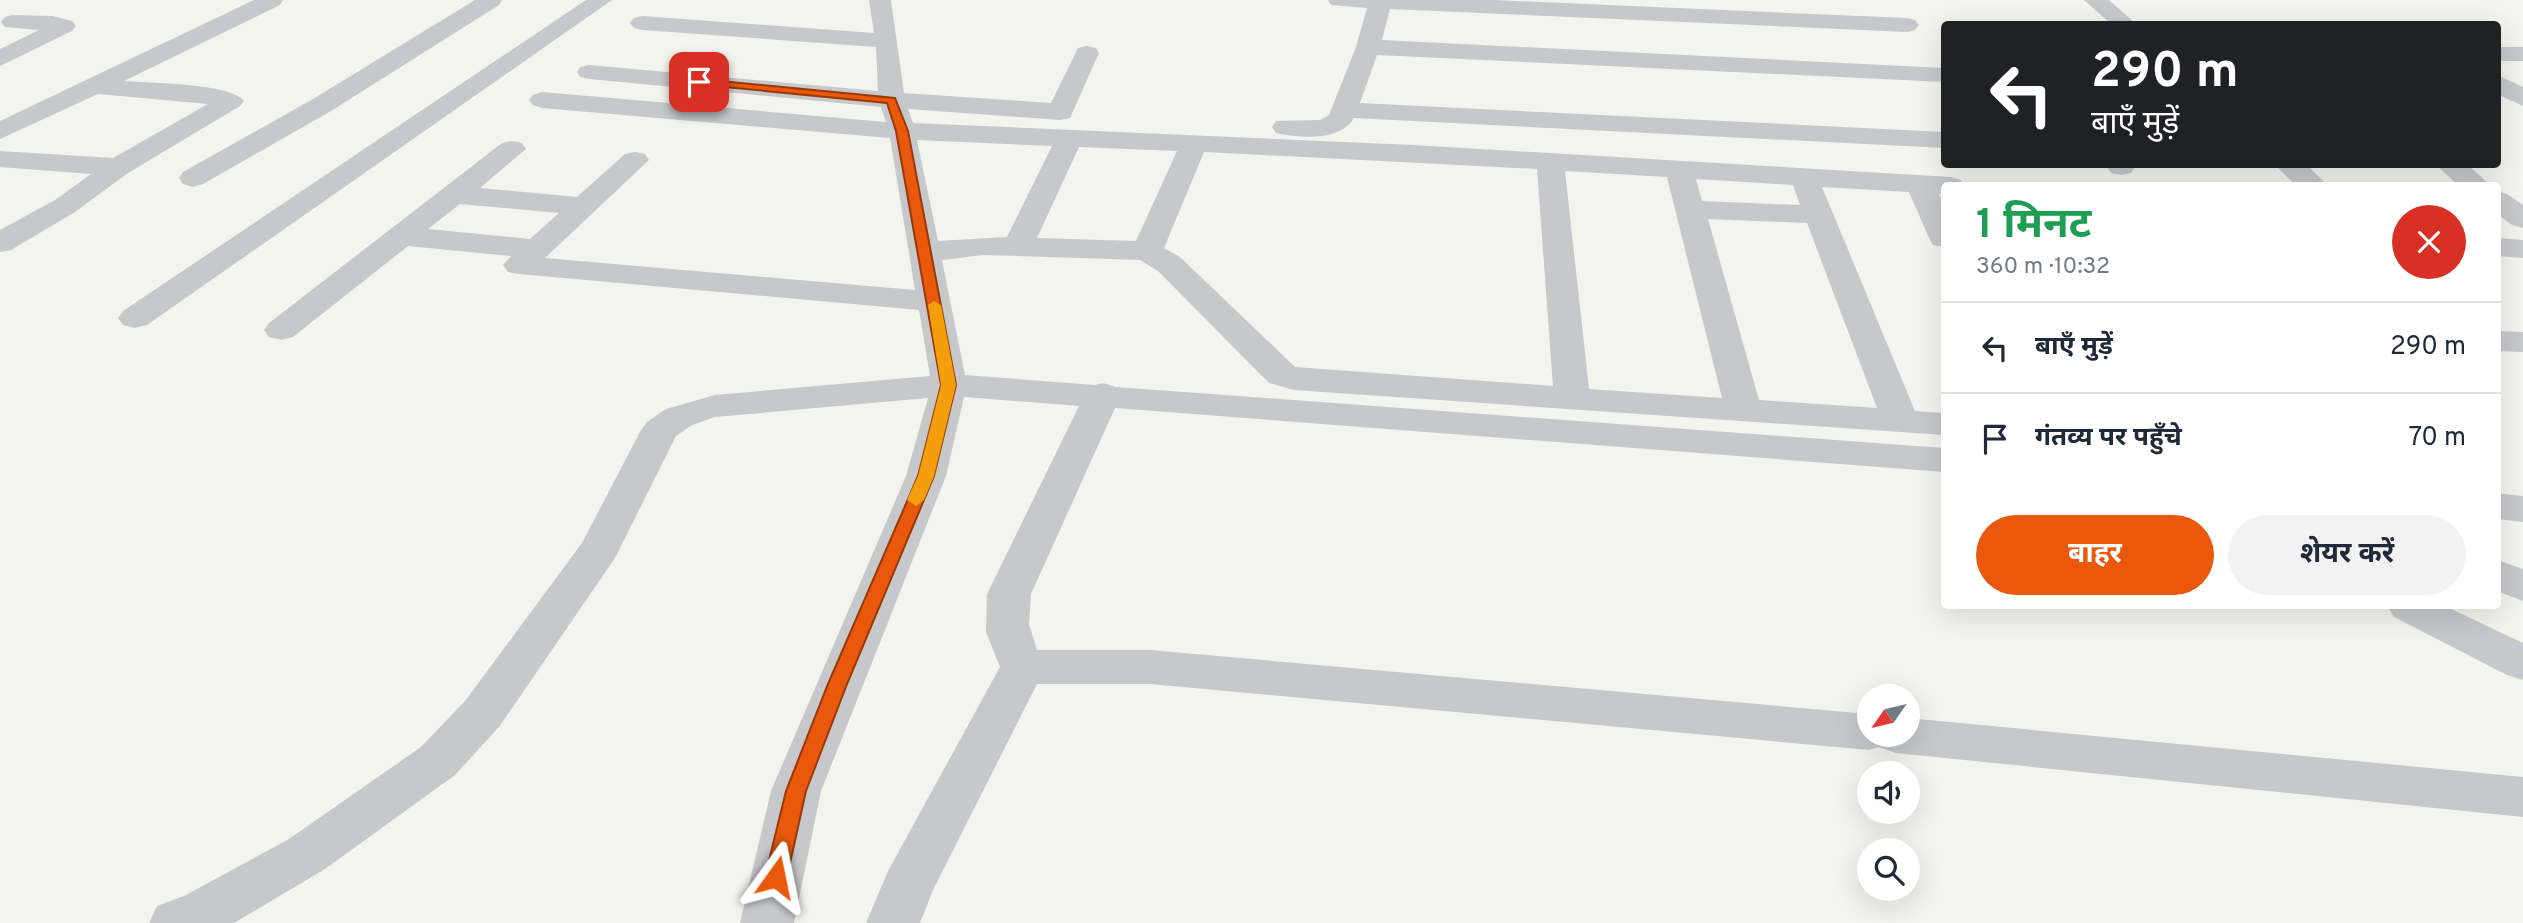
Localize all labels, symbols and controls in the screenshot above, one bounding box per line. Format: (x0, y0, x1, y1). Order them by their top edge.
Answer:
text: 290 m (2091, 43, 2239, 105)
icon: left (1976, 49, 2067, 140)
pin (669, 52, 729, 112)
icon: arrive (680, 63, 718, 101)
text: बाएँ मुड़ें (2091, 105, 2179, 145)
text: 1 मिनट (1976, 200, 2091, 253)
button: close (2392, 205, 2466, 279)
text: 360 m · 10:32 (1976, 253, 2110, 282)
icon: left (1976, 329, 2014, 367)
text: बाएँ मुड़ें (2035, 331, 2113, 364)
text: 290 m (2390, 331, 2466, 364)
icon: arrive (1976, 420, 2014, 458)
text: गंतव्य पर पहुँचे (2035, 422, 2182, 455)
text: 70 m (2408, 422, 2466, 455)
button: बाहर (1976, 515, 2214, 595)
button: शेयर करें (2228, 515, 2466, 595)
north arrow (1857, 684, 1920, 747)
map controls (1857, 684, 1920, 901)
button: sound (1857, 761, 1920, 824)
button: search (1857, 838, 1920, 901)
position arrow (739, 840, 813, 914)

